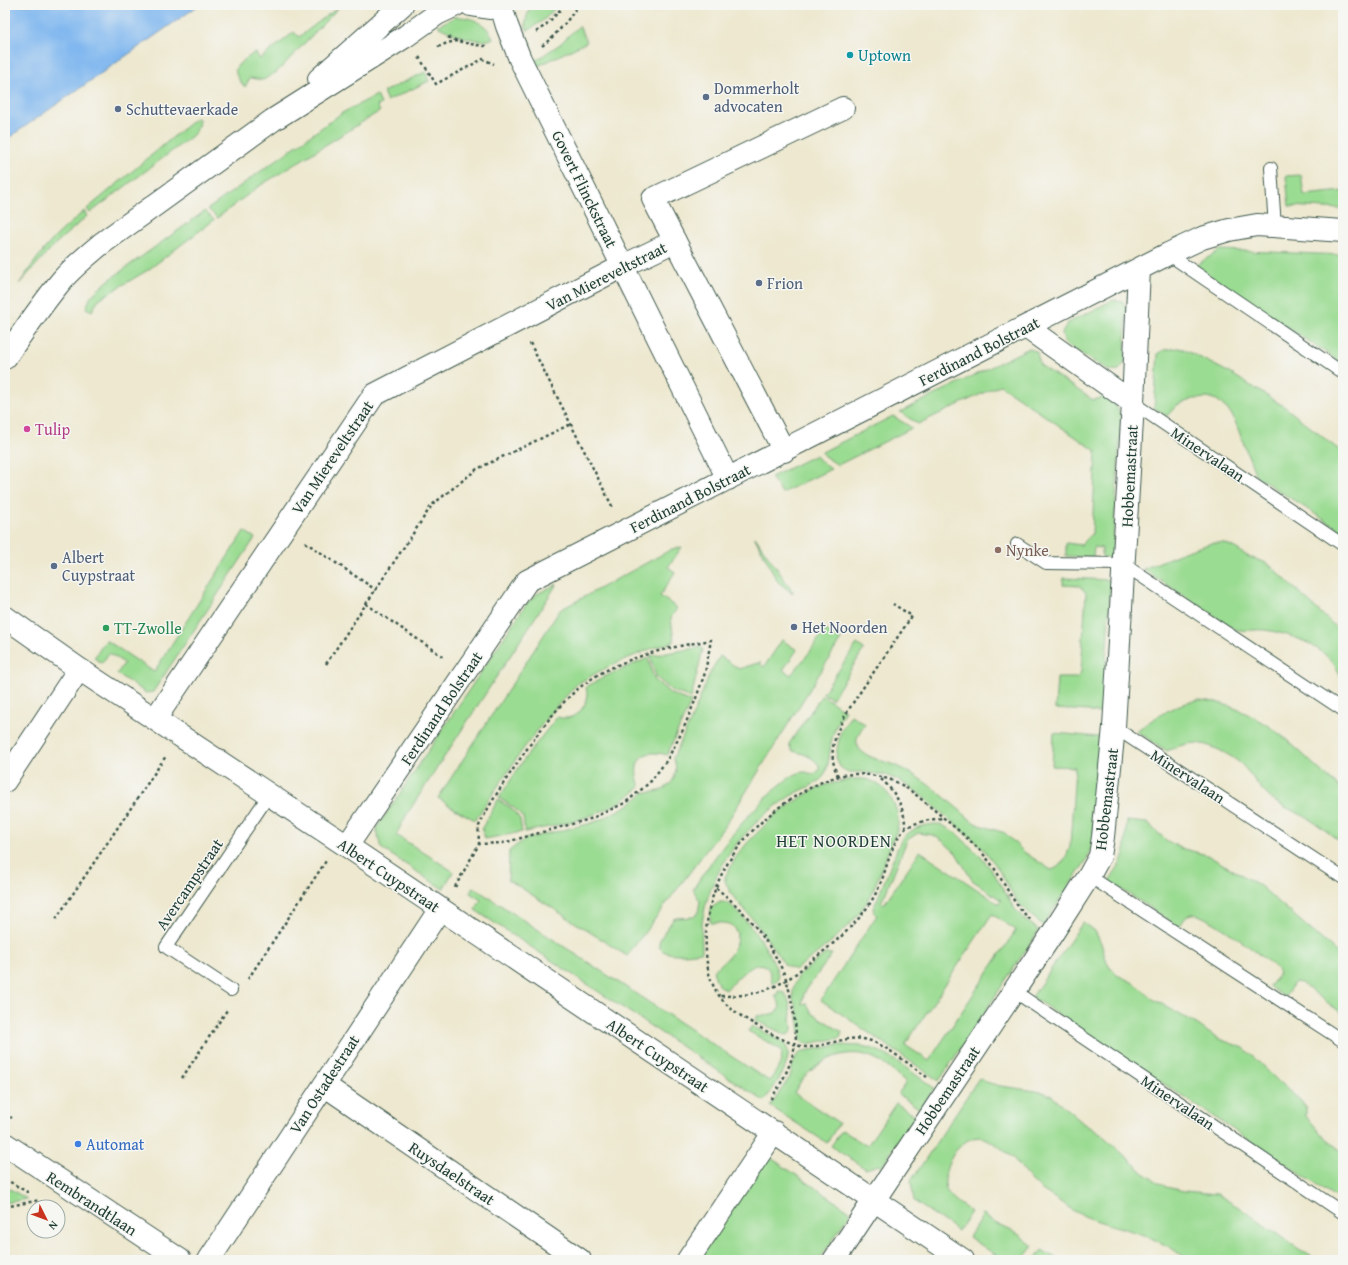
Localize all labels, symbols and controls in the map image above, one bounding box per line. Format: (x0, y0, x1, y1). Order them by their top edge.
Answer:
place label: Uptown (858, 43, 911, 67)
marker: Uptown (845, 50, 855, 60)
place label: Dommerholt advocaten (714, 76, 800, 118)
marker: Dommerholt advocaten (701, 92, 711, 102)
place label: Schuttevaerkade (126, 97, 238, 121)
marker: Schuttevaerkade (113, 104, 123, 114)
street label: Govert Flinckstraat (546, 126, 624, 252)
street label: Van Miereveltstraat (541, 235, 671, 317)
place label: Frion (767, 271, 803, 295)
marker: Frion (754, 278, 764, 288)
street label: Ferdinand Bolstraat (914, 310, 1044, 392)
street label: Van Miereveltstraat (285, 395, 379, 519)
place label: Tulip (35, 417, 71, 441)
street label: Minervalaan (1166, 420, 1250, 488)
marker: Tulip (22, 424, 32, 434)
street label: Hobbemastraat (1114, 424, 1144, 528)
street label: Ferdinand Bolstraat (625, 457, 755, 539)
place label: Nynke (1006, 538, 1049, 562)
place label: Albert Cuypstraat (62, 545, 136, 587)
marker: Nynke (993, 545, 1003, 555)
marker: Albert Cuypstraat (49, 561, 59, 571)
place label: Het Noorden (802, 615, 888, 639)
place label: TT-Zwolle (114, 616, 182, 640)
marker: Het Noorden (789, 622, 799, 632)
marker: TT-Zwolle (101, 623, 111, 633)
street label: Ferdinand Bolstraat (394, 646, 488, 770)
street label: Minervalaan (1146, 743, 1230, 809)
street label: Hobbemastraat (1088, 746, 1124, 851)
district label: HET NOORDEN (776, 828, 892, 853)
street label: Albert Cuypstraat (333, 832, 445, 918)
street label: Avercampstraat (149, 833, 229, 935)
street label: Albert Cuypstraat (602, 1012, 714, 1098)
street label: Van Ostadestraat (283, 1029, 365, 1138)
street label: Hobbemastraat (908, 1040, 986, 1139)
street label: Minervalaan (1136, 1068, 1220, 1136)
place label: Automat (86, 1132, 145, 1156)
street label: Ruysdaelstraat (404, 1135, 500, 1211)
marker: Automat (73, 1139, 83, 1149)
street label: Rembrandtlaan (42, 1165, 142, 1241)
north arrow (26, 1199, 66, 1239)
text: N (45, 1218, 62, 1234)

